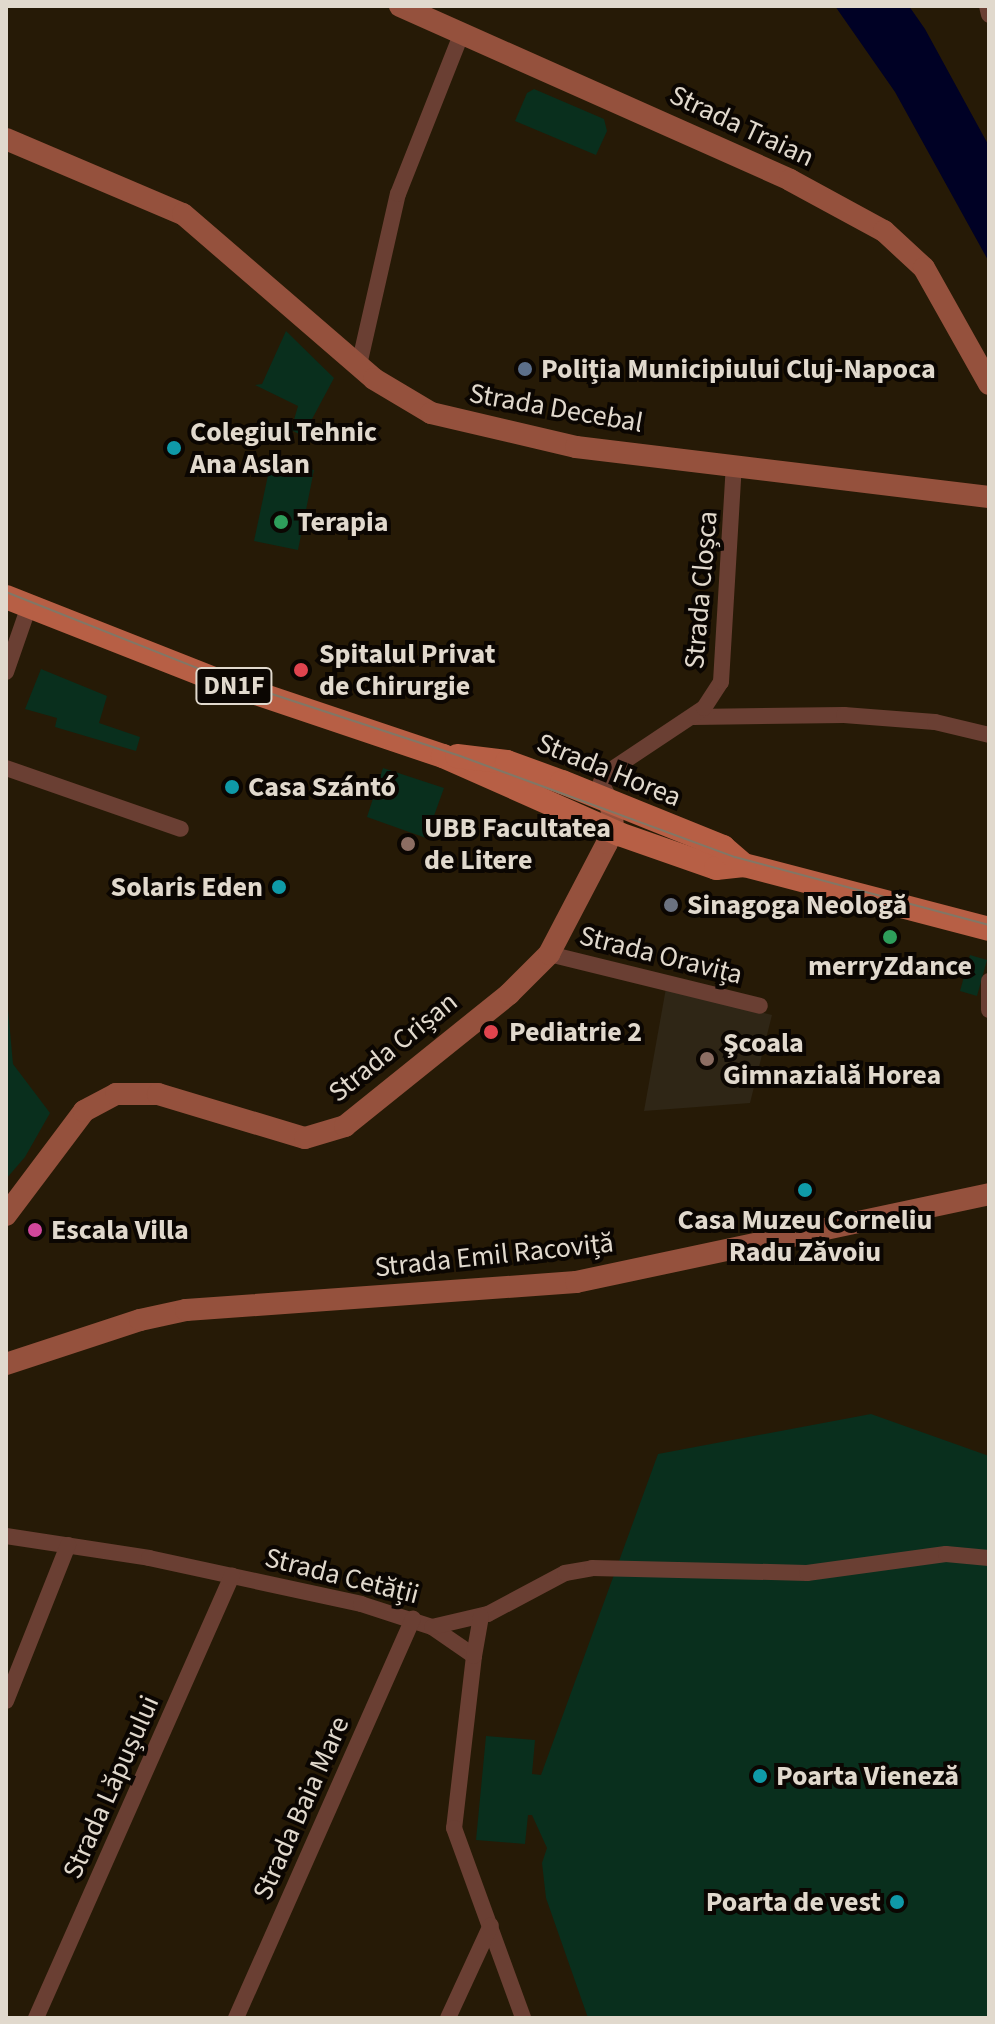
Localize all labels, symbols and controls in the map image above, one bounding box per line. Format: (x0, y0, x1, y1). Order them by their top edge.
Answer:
street label: Strada Traian (664, 78, 820, 174)
place label: Poliția Municipiului Cluj-Napoca (541, 352, 936, 386)
marker: Poliția Municipiului Cluj-Napoca (516, 360, 534, 378)
street label: Strada Decebal (467, 376, 645, 440)
place label: Colegiul Tehnic Ana Aslan (190, 415, 377, 481)
marker: Colegiul Tehnic Ana Aslan (165, 439, 183, 457)
place label: Terapia (297, 505, 389, 539)
street label: Strada Cloșca (677, 509, 725, 671)
marker: Terapia (272, 513, 290, 531)
place label: Spitalul Privat de Chirurgie (319, 637, 495, 703)
marker: Spitalul Privat de Chirurgie (290, 659, 312, 681)
road number: DN1F (194, 664, 274, 708)
street label: Strada Horea (532, 726, 686, 814)
place label: Casa Szántó (248, 770, 396, 804)
marker: Casa Szántó (223, 778, 241, 796)
place label: UBB Facultatea de Litere (424, 811, 611, 877)
marker: UBB Facultatea de Litere (399, 835, 417, 853)
place label: Solaris Eden (111, 870, 263, 904)
marker: Solaris Eden (270, 878, 288, 896)
place label: Sinagoga Neologă (687, 888, 907, 922)
marker: Sinagoga Neologă (662, 896, 680, 914)
street label: Strada Oravița (576, 919, 746, 991)
marker: merryZdance (881, 928, 899, 946)
place label: merryZdance (808, 949, 972, 983)
street label: Strada Crișan (322, 985, 464, 1109)
place label: Pediatrie 2 (509, 1015, 642, 1049)
marker: Pediatrie 2 (480, 1021, 502, 1043)
place label: Şcoala Gimnazială Horea (723, 1026, 941, 1092)
marker: Şcoala Gimnazială Horea (698, 1050, 716, 1068)
marker: Casa Muzeu Corneliu Radu Zăvoiu (796, 1181, 814, 1199)
place label: Casa Muzeu Corneliu Radu Zăvoiu (678, 1203, 932, 1269)
place label: Escala Villa (51, 1213, 189, 1247)
marker: Escala Villa (26, 1221, 44, 1239)
street label: Strada Emil Racoviță (373, 1226, 615, 1284)
street label: Strada Cetății (261, 1541, 423, 1611)
street label: Strada Lăpușului (56, 1690, 166, 1884)
street label: Strada Baia Mare (246, 1711, 356, 1905)
place label: Poarta Vieneză (776, 1759, 959, 1793)
marker: Poarta Vieneză (751, 1767, 769, 1785)
place label: Poarta de vest (706, 1885, 881, 1919)
marker: Poarta de vest (888, 1893, 906, 1911)

